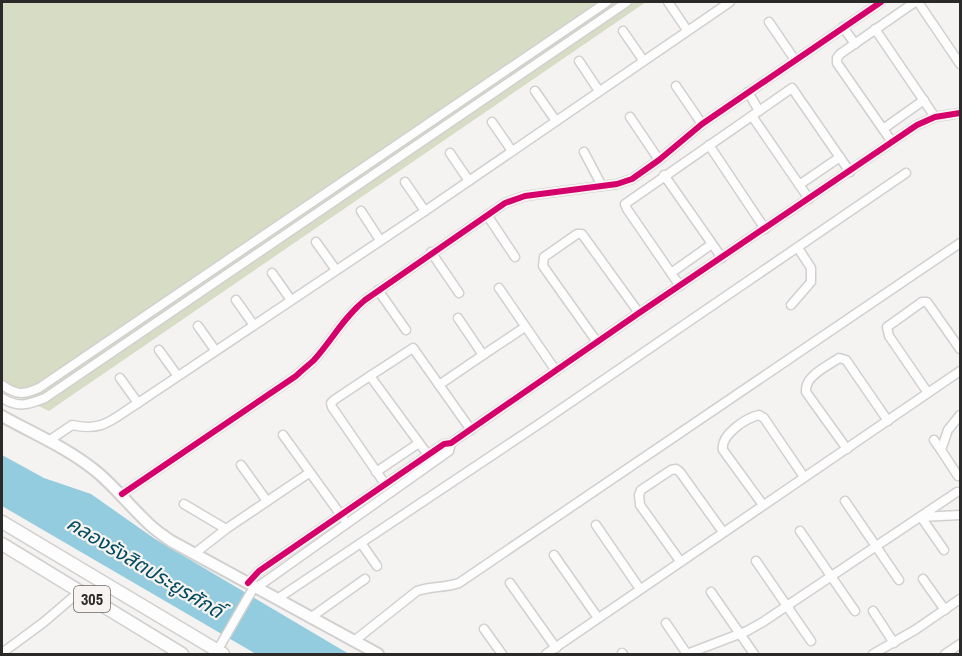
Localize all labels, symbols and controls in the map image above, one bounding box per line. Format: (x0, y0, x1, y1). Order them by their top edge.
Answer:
water label: คลองรังสิตประยูรศักดิ์ (62, 509, 233, 626)
road number: 305 (74, 586, 110, 612)

